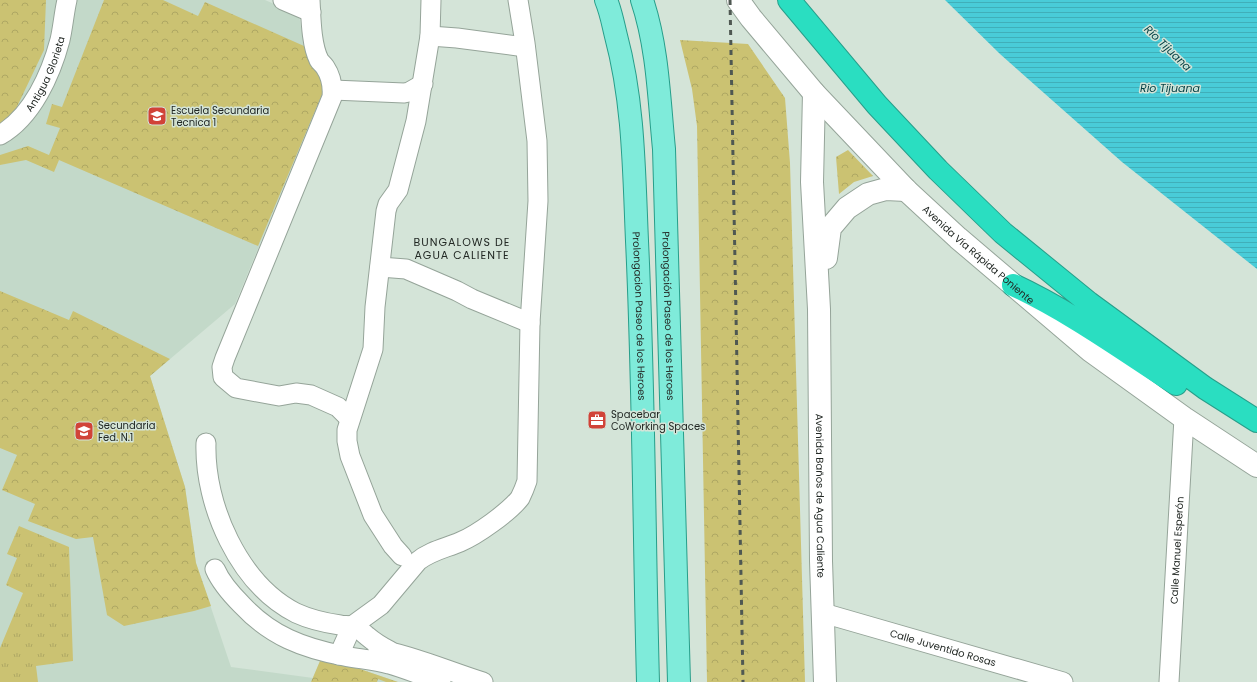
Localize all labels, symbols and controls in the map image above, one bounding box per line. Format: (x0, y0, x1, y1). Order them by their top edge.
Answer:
water label: Río Tijuana (1141, 21, 1196, 75)
street label: Antigua Glorieta (22, 35, 69, 115)
water label: Rio Tijuana (1140, 80, 1201, 96)
place label: Escuela Secundaria Tecnica 1 (171, 103, 269, 130)
school or university icon: Escuela Secundaria Tecnica 1 (146, 105, 168, 127)
street label: Avenida Vía Rápida Poniente (919, 202, 1038, 308)
street label: Prolongacion Paseo de los Heroes (629, 231, 649, 401)
street label: Prolongación Paseo de los Heroes (658, 231, 678, 401)
district label: BUNGALOWS DE AGUA CALIENTE (414, 234, 510, 263)
place label: Spacebar CoWorking Spaces (611, 407, 705, 434)
office icon: Spacebar CoWorking Spaces (586, 409, 608, 431)
street label: Avenida Baños de Agua Caliente (812, 414, 829, 578)
place label: Secundaria Fed. N.1 (98, 418, 155, 445)
school or university icon: Secundaria Fed. N.1 (73, 420, 95, 442)
street label: Calle Manuel Esperón (1166, 496, 1188, 604)
street label: Calle Juventido Rosas (888, 626, 998, 670)

